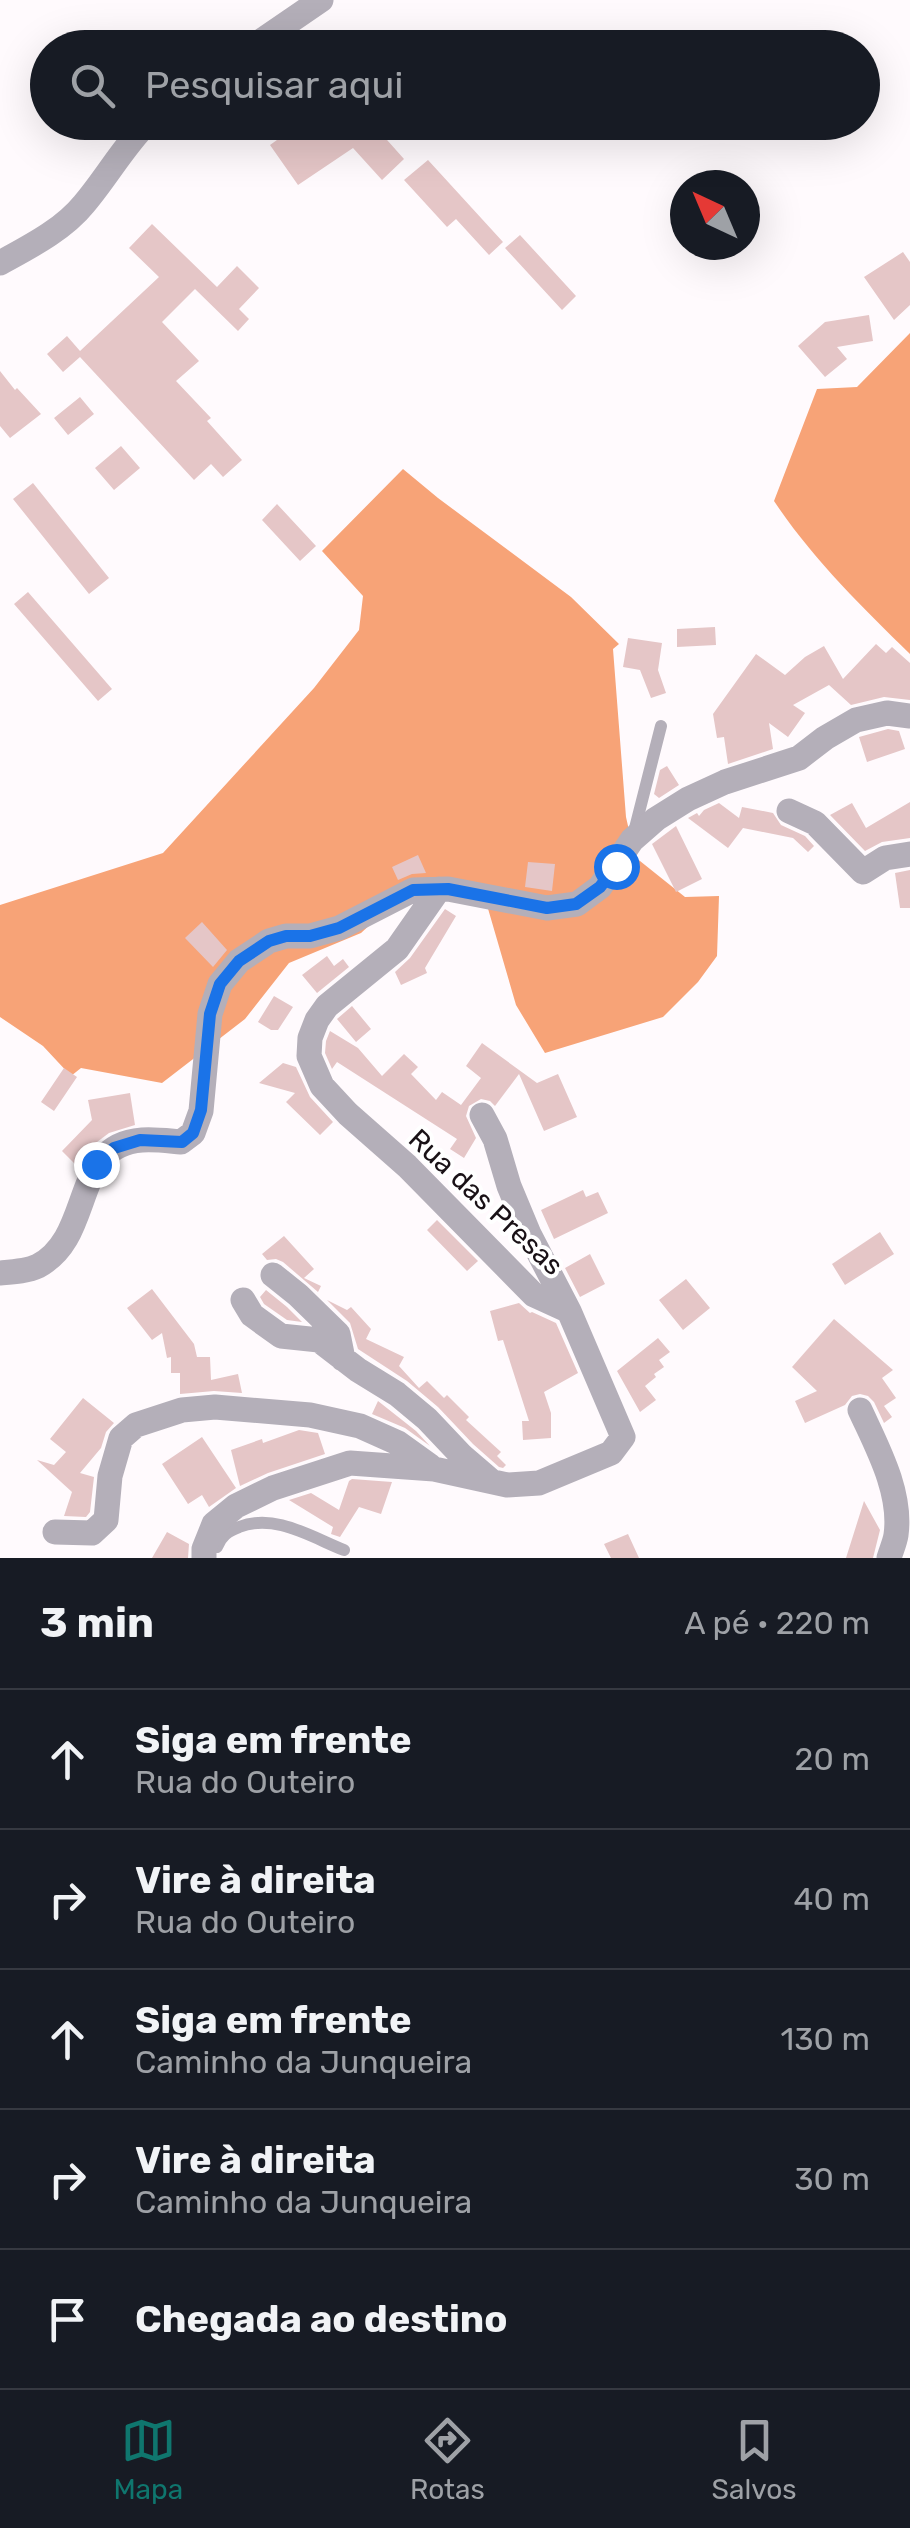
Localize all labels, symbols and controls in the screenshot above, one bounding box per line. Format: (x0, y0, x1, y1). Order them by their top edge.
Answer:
search box (30, 30, 880, 140)
icon: search (65, 58, 120, 113)
text: Pesquisar aqui (145, 62, 403, 108)
north arrow (670, 170, 760, 260)
route start (594, 844, 640, 890)
street label: Rua das Presas (402, 1122, 570, 1282)
route end (74, 1142, 120, 1188)
text: 3 min (40, 1598, 154, 1648)
text: A pé · 220 m (684, 1604, 870, 1642)
text: Siga em frente (135, 1717, 412, 1763)
icon: ahead (40, 1732, 95, 1787)
text: 20 m (795, 1740, 870, 1778)
text: Rua do Outeiro (135, 1763, 355, 1801)
text: Vire à direita (135, 1857, 376, 1903)
icon: right (40, 1872, 95, 1927)
text: 40 m (794, 1880, 870, 1918)
text: Rua do Outeiro (135, 1903, 355, 1941)
text: Siga em frente (135, 1997, 412, 2043)
icon: ahead (40, 2012, 95, 2067)
text: 130 m (780, 2020, 870, 2058)
text: Caminho da Junqueira (135, 2043, 472, 2081)
text: Vire à direita (135, 2137, 376, 2183)
icon: right (40, 2152, 95, 2207)
text: 30 m (794, 2160, 870, 2198)
text: Caminho da Junqueira (135, 2183, 472, 2221)
icon: arrive (40, 2292, 95, 2347)
text: Chegada ao destino (135, 2296, 507, 2342)
tab: Mapa (113, 2413, 183, 2506)
tab: Rotas (410, 2413, 485, 2506)
tab: Salvos (712, 2413, 797, 2506)

